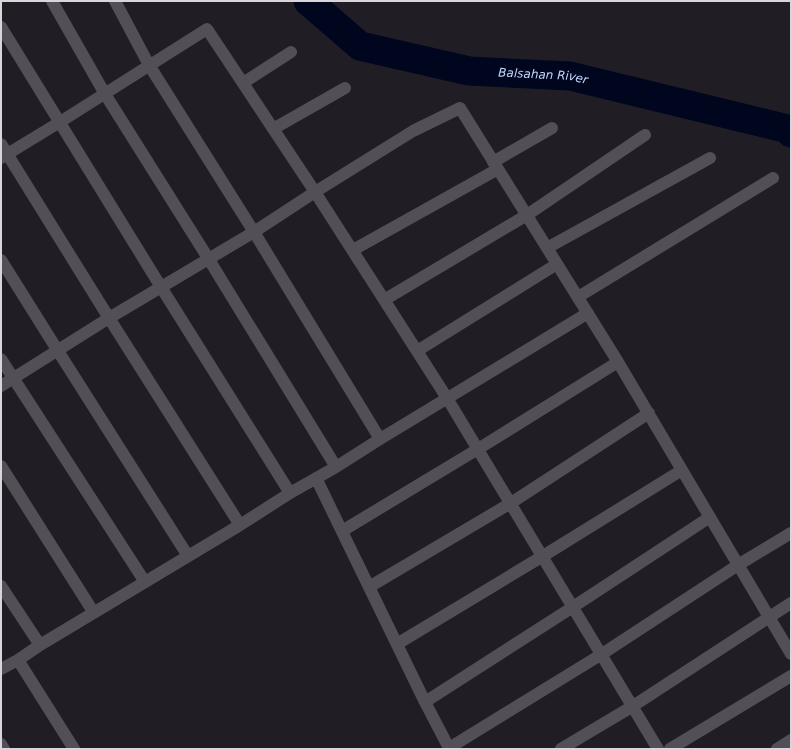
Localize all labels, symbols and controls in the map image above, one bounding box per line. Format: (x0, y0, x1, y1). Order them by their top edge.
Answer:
water label: Balsahan River (498, 65, 590, 87)

